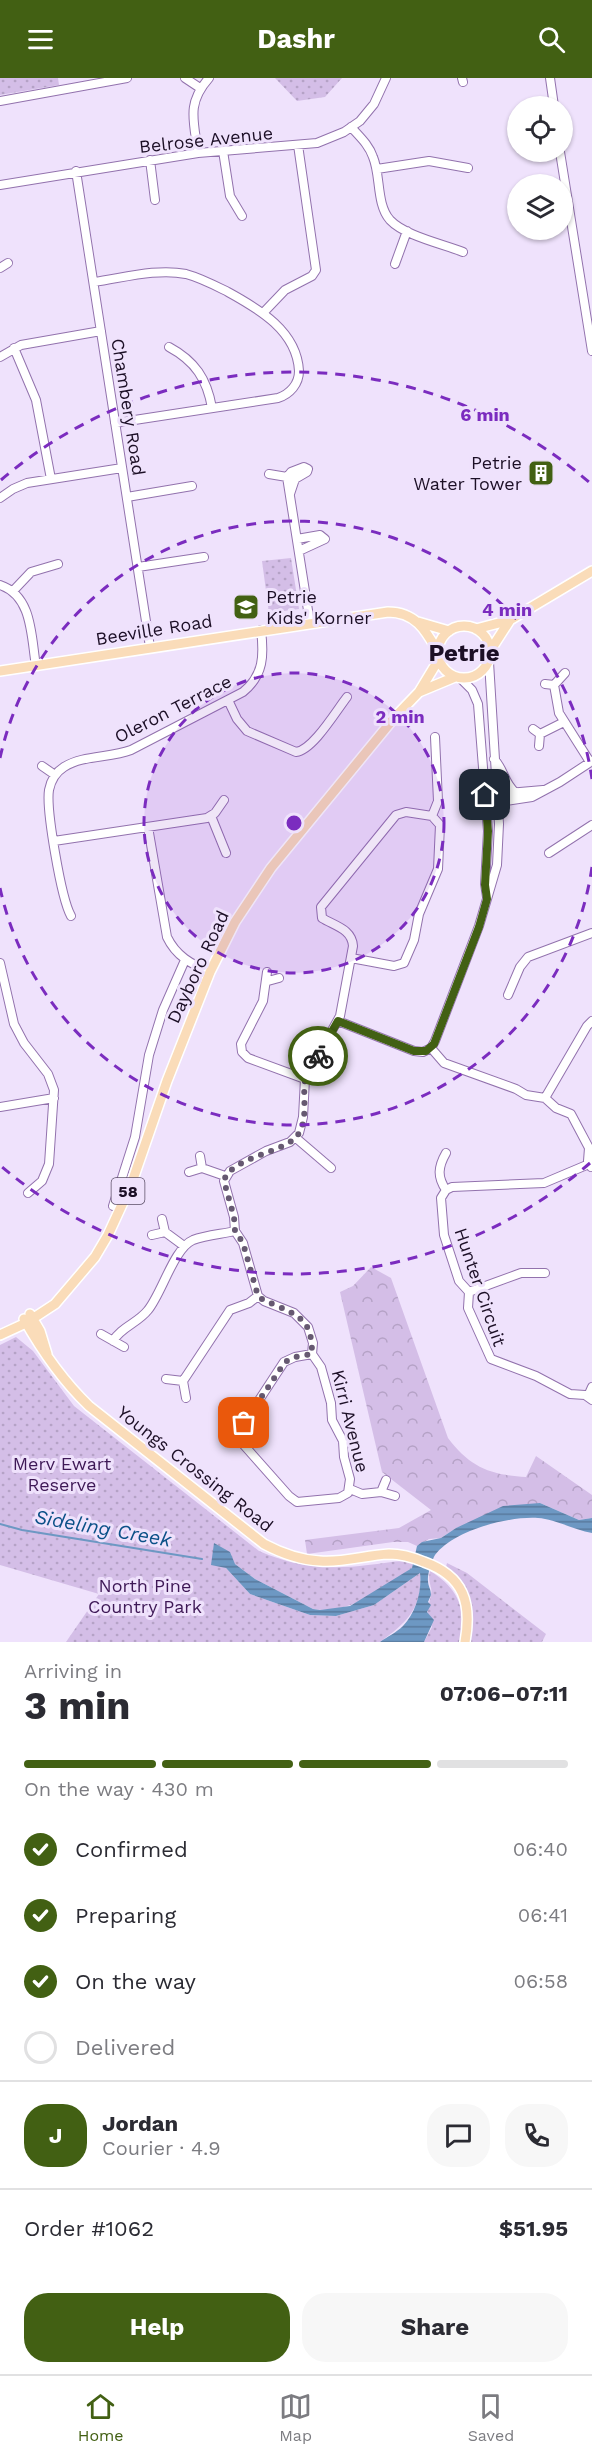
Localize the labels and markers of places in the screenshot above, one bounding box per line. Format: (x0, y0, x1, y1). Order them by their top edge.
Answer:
place label: Petrie Water Tower (413, 452, 522, 494)
building icon: Petrie Water Tower (526, 458, 556, 488)
place label: Petrie Kids' Korner (266, 586, 372, 628)
school or university icon: Petrie Kids' Korner (231, 592, 261, 622)
pin (459, 769, 510, 820)
centre of rings (284, 813, 304, 833)
pin (218, 1397, 269, 1448)

